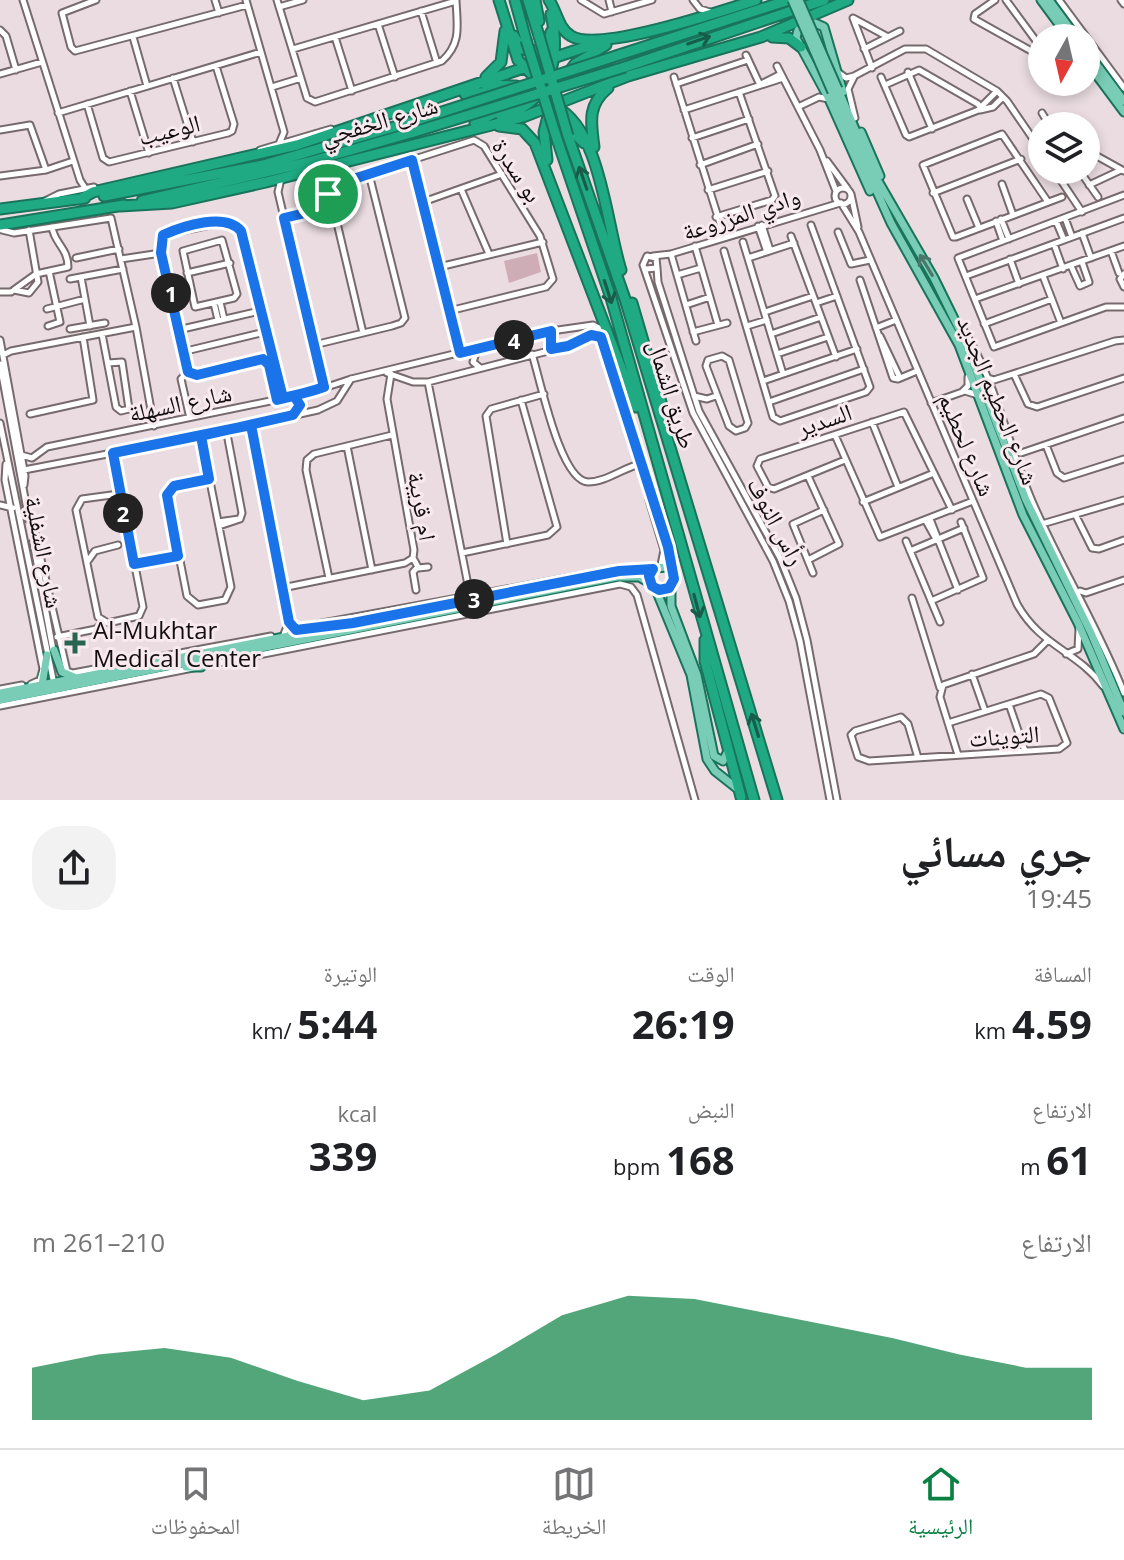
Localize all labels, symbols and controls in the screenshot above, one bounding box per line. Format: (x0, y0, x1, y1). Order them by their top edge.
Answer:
north arrow (1028, 24, 1100, 96)
map controls (1028, 24, 1100, 184)
one-way arrow (686, 32, 711, 47)
street label: شارع الخفجي (317, 88, 443, 156)
street label: الوعيب (135, 105, 203, 153)
button: layers (1028, 112, 1100, 184)
street label: بو سدرة (485, 132, 551, 208)
pin (294, 160, 362, 228)
one-way arrow (575, 166, 589, 191)
icon: arrive (306, 172, 350, 216)
street label: وادي المزروعة (678, 178, 805, 251)
one-way arrow (918, 254, 934, 277)
pin: 1 (151, 273, 191, 313)
text: 1 (165, 278, 177, 308)
one-way arrow (602, 279, 617, 304)
street label: شارع الحطيم الجديد (949, 311, 1048, 490)
pin: 4 (494, 320, 534, 360)
text: 4 (508, 325, 520, 355)
street label: طريق الشمال (641, 335, 705, 453)
street label: شارع السهلة (125, 375, 235, 429)
street label: شارع لحطيم (931, 387, 1005, 501)
street label: السدير (791, 394, 856, 444)
street label: ام قريبة (400, 469, 445, 543)
street label: رأس النوف (740, 471, 814, 571)
street label: شارع الشفلية (18, 493, 72, 611)
pin: 2 (103, 493, 143, 533)
text: 2 (117, 498, 129, 528)
pin: 3 (454, 579, 494, 619)
text: 3 (468, 584, 480, 614)
one-way arrow (691, 593, 706, 619)
place label: Al-Mukhtar Medical Center (93, 613, 261, 674)
marker: Al-Mukhtar Medical Center (64, 632, 86, 654)
one-way arrow (747, 713, 762, 739)
street label: التوينات (968, 716, 1040, 754)
text: جري مسائي (900, 820, 1092, 880)
button: share (32, 826, 116, 910)
text: 19:45 (1026, 880, 1092, 916)
text: الوتيرة (324, 958, 377, 988)
text: الوقت (687, 958, 735, 988)
text: المسافة (1034, 958, 1092, 988)
text: 5:44 (297, 996, 377, 1051)
text: 26:19 (632, 996, 735, 1051)
text: 4.59 (1012, 996, 1092, 1051)
text: /km (252, 1015, 297, 1045)
text: km (974, 1015, 1012, 1045)
text: النبض (688, 1094, 735, 1124)
text: الارتفاع (1032, 1094, 1092, 1124)
text: kcal (337, 1098, 377, 1128)
text: 339 (309, 1128, 377, 1183)
text: 168 (666, 1132, 735, 1187)
text: 61 (1046, 1132, 1092, 1187)
text: bpm (613, 1151, 666, 1181)
text: m (1020, 1151, 1046, 1181)
text: 210–261 m (32, 1224, 165, 1260)
text: الارتفاع (1021, 1224, 1092, 1260)
tab: المحفوظات (151, 1462, 240, 1548)
tab: الخريطة (542, 1462, 607, 1548)
tab: الرئيسية (908, 1462, 973, 1548)

